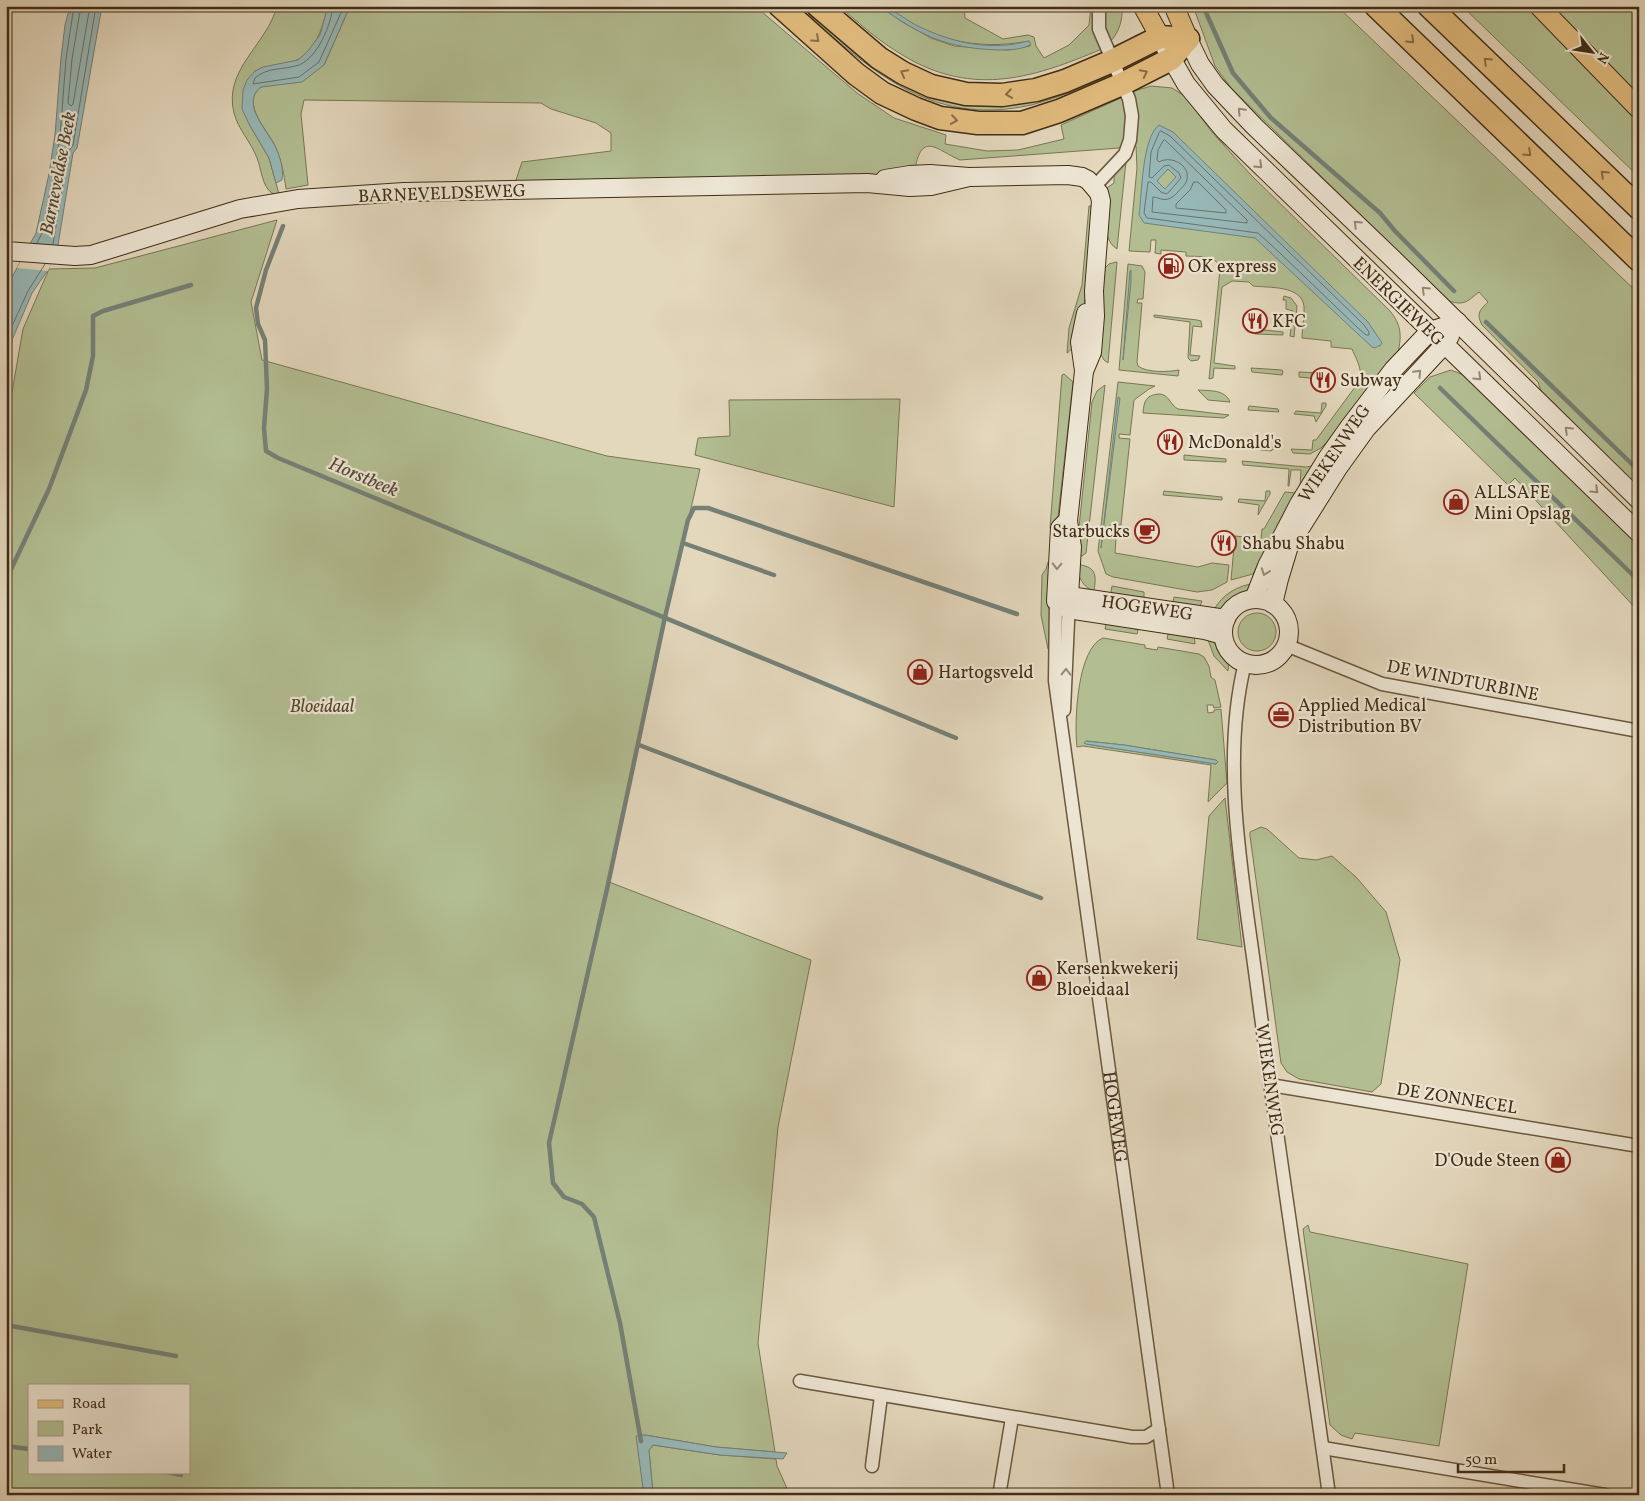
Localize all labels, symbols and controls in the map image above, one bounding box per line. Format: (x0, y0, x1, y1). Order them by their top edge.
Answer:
north arrow (1568, 28, 1618, 78)
one-way arrow (811, 33, 820, 42)
one-way arrow (1405, 34, 1414, 43)
text: N (1591, 49, 1613, 67)
one-way arrow (1483, 58, 1492, 67)
one-way arrow (900, 69, 909, 79)
one-way arrow (1139, 69, 1148, 79)
one-way arrow (1005, 88, 1013, 99)
one-way arrow (1238, 108, 1247, 117)
water label: Barneveldse Beek (34, 109, 84, 237)
one-way arrow (950, 114, 958, 124)
one-way arrow (1522, 147, 1531, 156)
one-way arrow (1253, 159, 1262, 168)
one-way arrow (1600, 171, 1609, 180)
street label: BARNEVELDSEWEG (358, 179, 526, 210)
one-way arrow (1354, 221, 1363, 230)
street label: ENERGIEWEG (1346, 252, 1449, 352)
fuel station icon: OK express (1158, 253, 1184, 279)
place label: OK express (1188, 255, 1277, 280)
one-way arrow (1422, 287, 1431, 296)
restaurant icon: KFC (1242, 308, 1268, 334)
place label: KFC (1272, 310, 1306, 335)
restaurant icon: Subway (1310, 367, 1336, 393)
place label: Subway (1340, 369, 1402, 394)
one-way arrow (1412, 369, 1421, 378)
one-way arrow (1472, 371, 1481, 380)
street label: WIEKENWEG (1293, 400, 1377, 508)
one-way arrow (1564, 426, 1573, 435)
restaurant icon: McDonald's (1157, 429, 1183, 455)
place label: McDonald's (1188, 431, 1282, 456)
water label: Horstbeek (324, 452, 402, 504)
place label: ALLSAFE Mini Opslag (1474, 481, 1571, 527)
one-way arrow (1589, 484, 1598, 493)
shop icon: ALLSAFE Mini Opslag (1443, 489, 1469, 515)
cafe icon: Starbucks (1134, 518, 1160, 544)
place label: Starbucks (1052, 520, 1130, 545)
restaurant icon: Shabu Shabu (1211, 530, 1237, 556)
place label: Shabu Shabu (1242, 532, 1345, 557)
one-way arrow (1052, 563, 1062, 571)
one-way arrow (1261, 567, 1271, 575)
street label: HOGEWEG (1100, 590, 1195, 628)
street label: DE WINDTURBINE (1384, 654, 1541, 709)
shop icon: Hartogsveld (907, 659, 933, 685)
place label: Hartogsveld (938, 661, 1034, 686)
one-way arrow (1061, 667, 1071, 675)
place label: Applied Medical Distribution BV (1298, 694, 1426, 740)
park label: Bloeidaal (290, 695, 355, 720)
office icon: Applied Medical Distribution BV (1268, 702, 1294, 728)
place label: Kersenkwekerij Bloeidaal (1056, 957, 1179, 1003)
shop icon: Kersenkwekerij Bloeidaal (1026, 965, 1052, 991)
street label: WIEKENWEG (1248, 1022, 1289, 1138)
street label: HOGEWEG (1095, 1070, 1133, 1164)
street label: DE ZONNECEL (1394, 1078, 1519, 1121)
shop icon: D'Oude Steen (1545, 1147, 1571, 1173)
place label: D'Oude Steen (1434, 1149, 1540, 1174)
legend (28, 1384, 190, 1474)
text: Road (72, 1394, 106, 1415)
text: Park (72, 1420, 103, 1441)
scale bar (1458, 1441, 1564, 1473)
text: Water (72, 1444, 112, 1465)
text: 50 m (1465, 1450, 1497, 1471)

